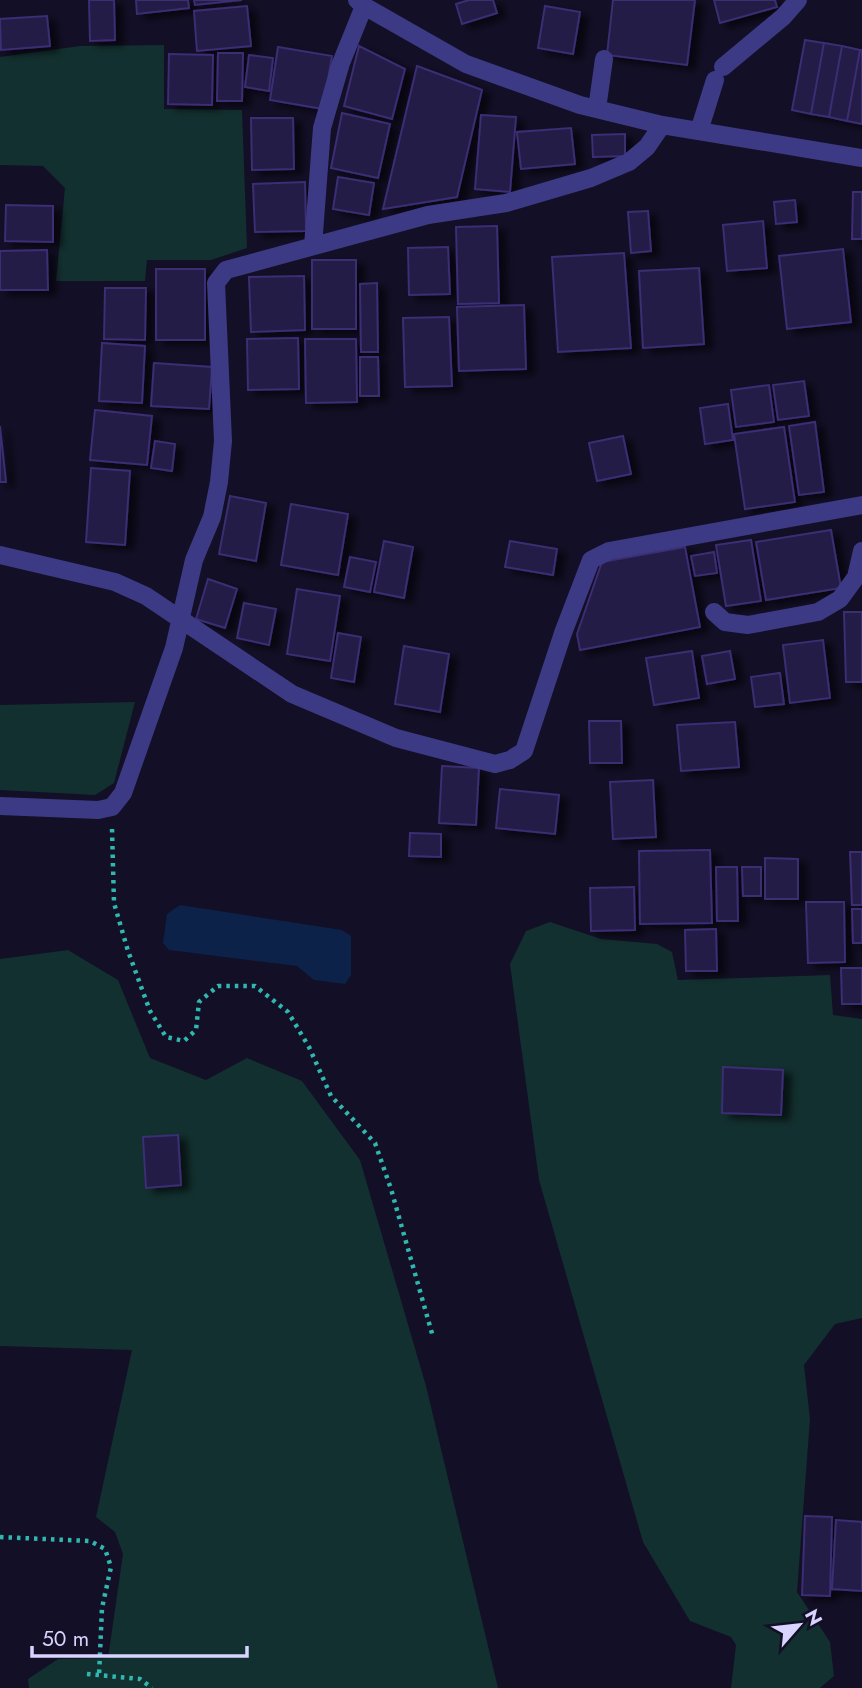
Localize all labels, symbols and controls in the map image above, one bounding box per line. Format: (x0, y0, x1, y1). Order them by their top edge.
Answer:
north arrow (764, 1590, 834, 1660)
text: N (798, 1604, 829, 1630)
scale bar (32, 1614, 247, 1658)
text: 50 m (42, 1624, 89, 1654)

